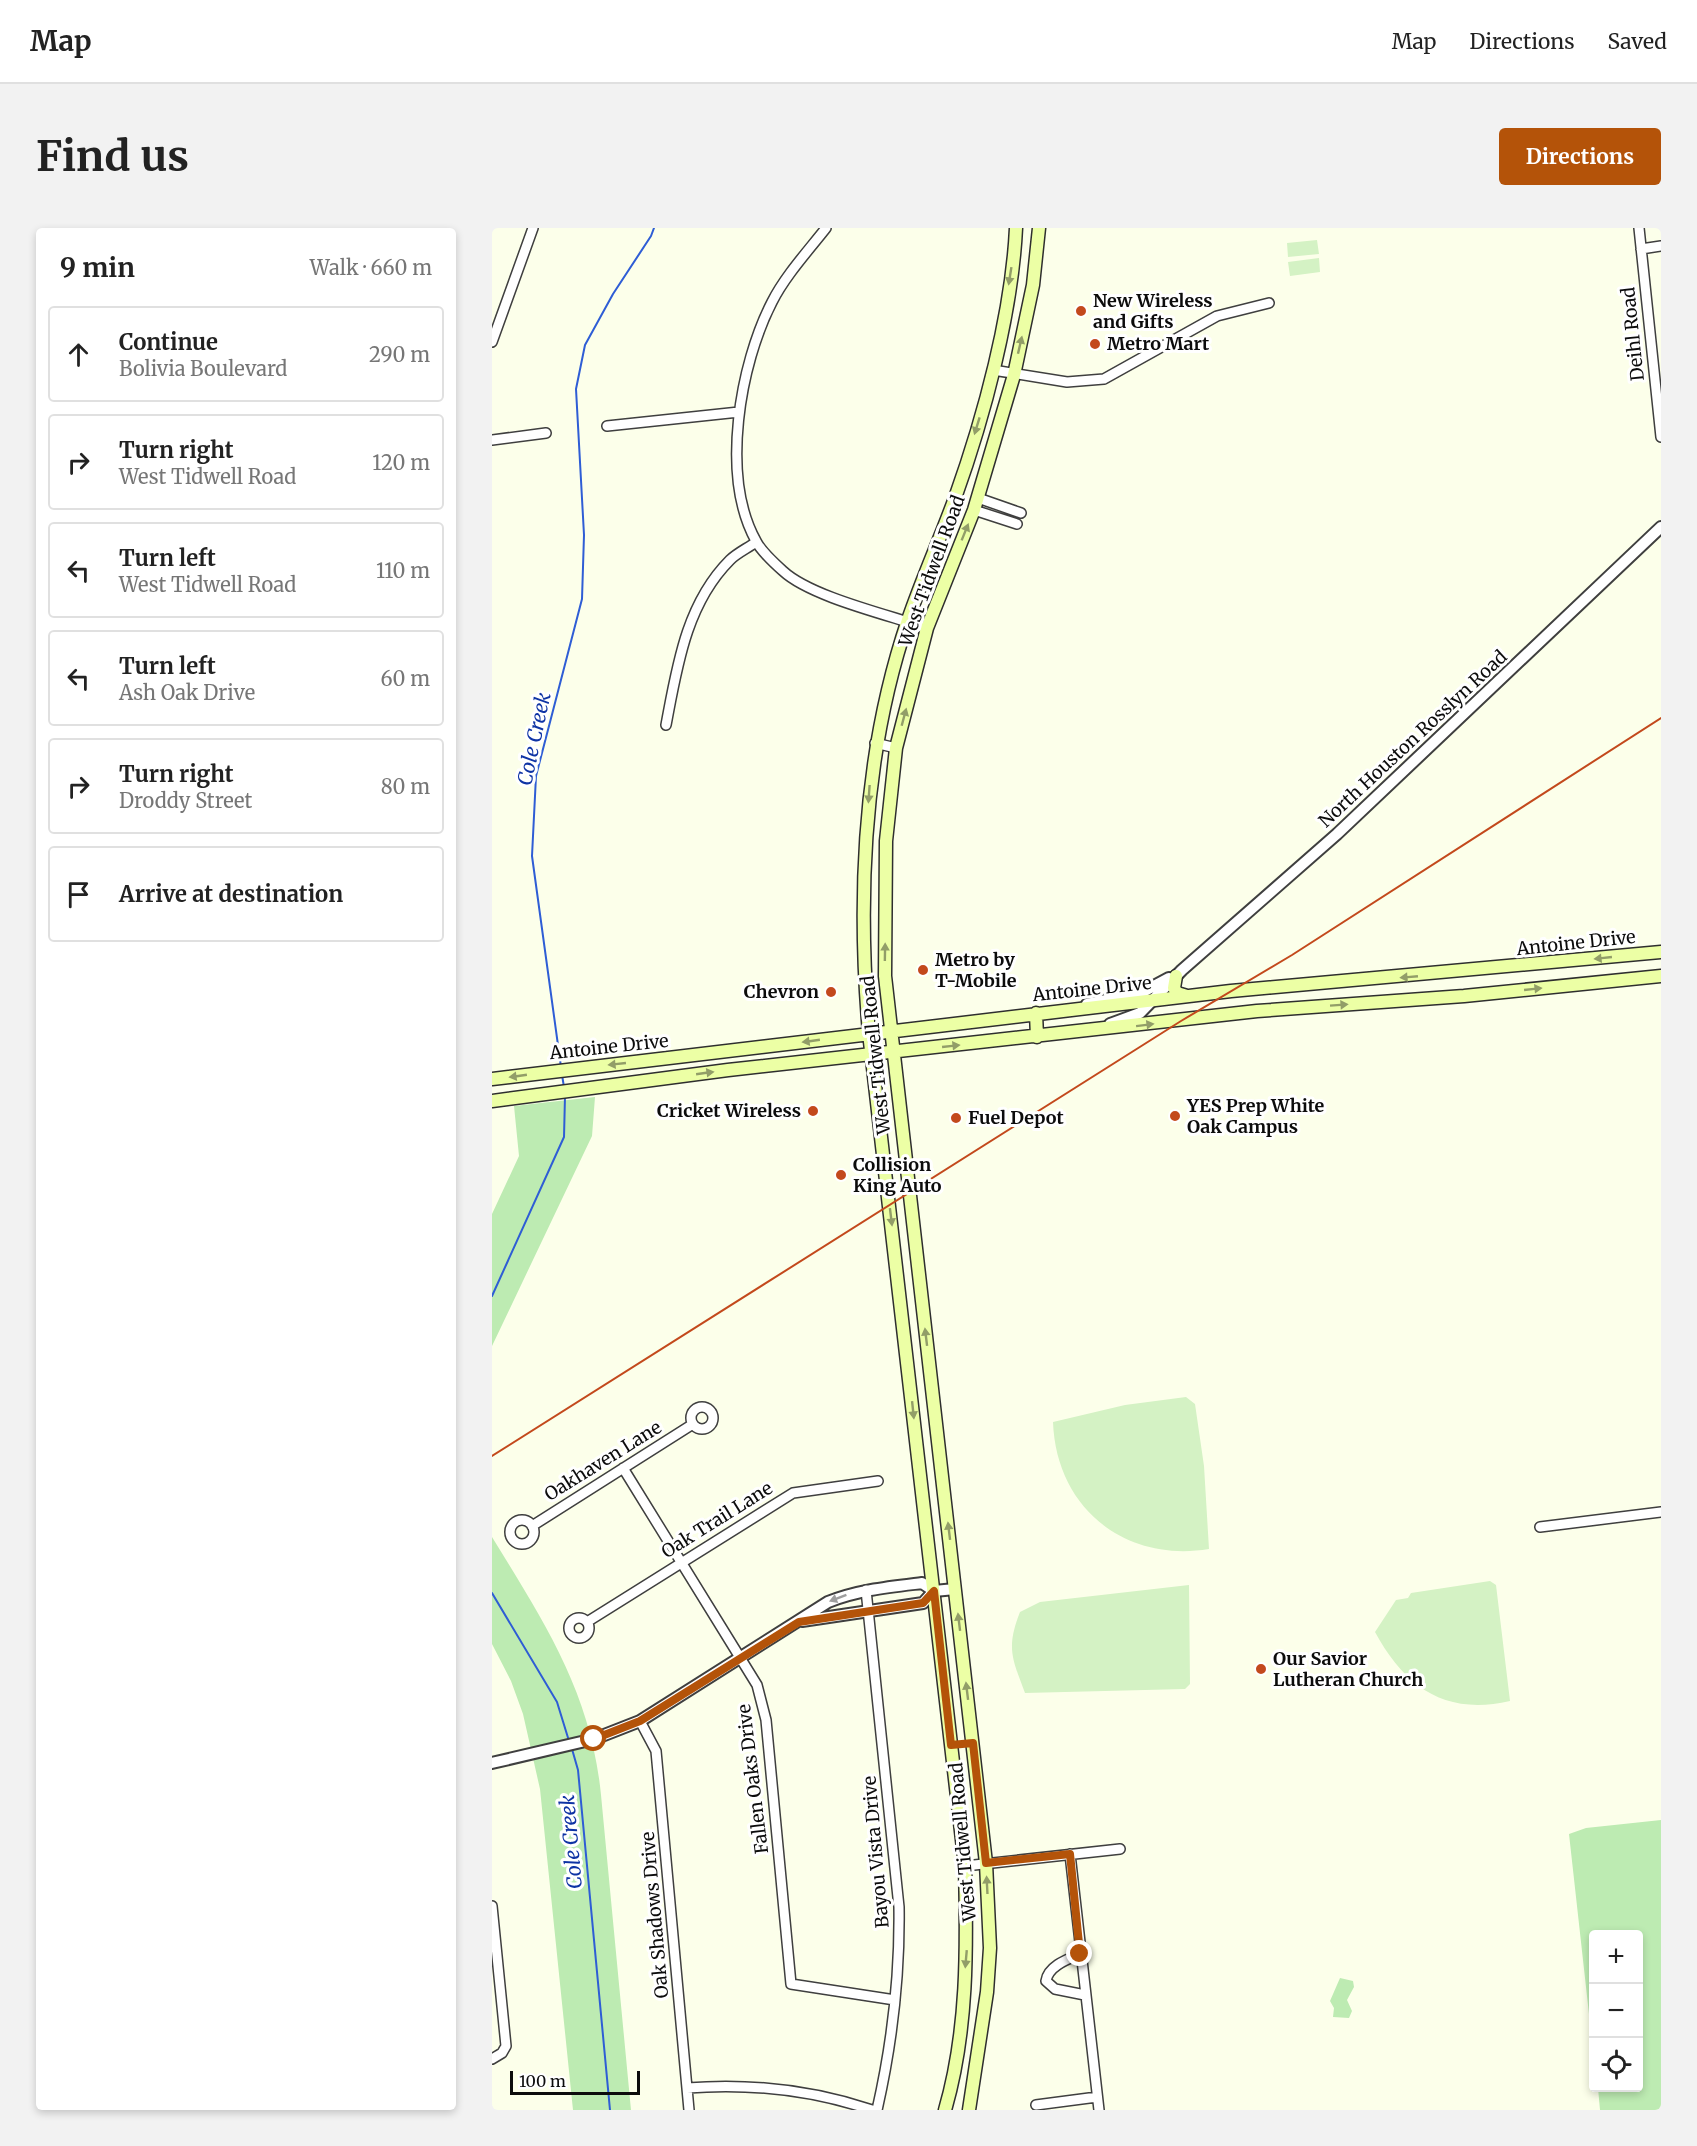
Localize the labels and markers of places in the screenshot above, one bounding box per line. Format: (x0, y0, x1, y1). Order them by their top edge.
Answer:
place label: New Wireless and Gifts (1093, 289, 1213, 333)
marker: New Wireless and Gifts (1074, 304, 1088, 318)
place label: Metro Mart (1107, 332, 1210, 355)
marker: Metro Mart (1088, 337, 1102, 351)
place label: Metro by T-Mobile (935, 948, 1017, 992)
marker: Metro by T-Mobile (916, 963, 930, 977)
place label: Chevron (744, 980, 819, 1003)
marker: Chevron (824, 985, 838, 999)
place label: YES Prep White Oak Campus (1186, 1094, 1325, 1138)
place label: Cricket Wireless (657, 1099, 801, 1122)
marker: Cricket Wireless (806, 1104, 820, 1118)
place label: Fuel Depot (968, 1106, 1064, 1129)
marker: YES Prep White Oak Campus (1168, 1109, 1182, 1123)
marker: Fuel Depot (949, 1111, 963, 1125)
place label: Collision King Auto (853, 1153, 942, 1197)
marker: Collision King Auto (834, 1168, 848, 1182)
place label: Our Savior Lutheran Church (1273, 1647, 1423, 1691)
marker: Our Savior Lutheran Church (1254, 1662, 1268, 1676)

